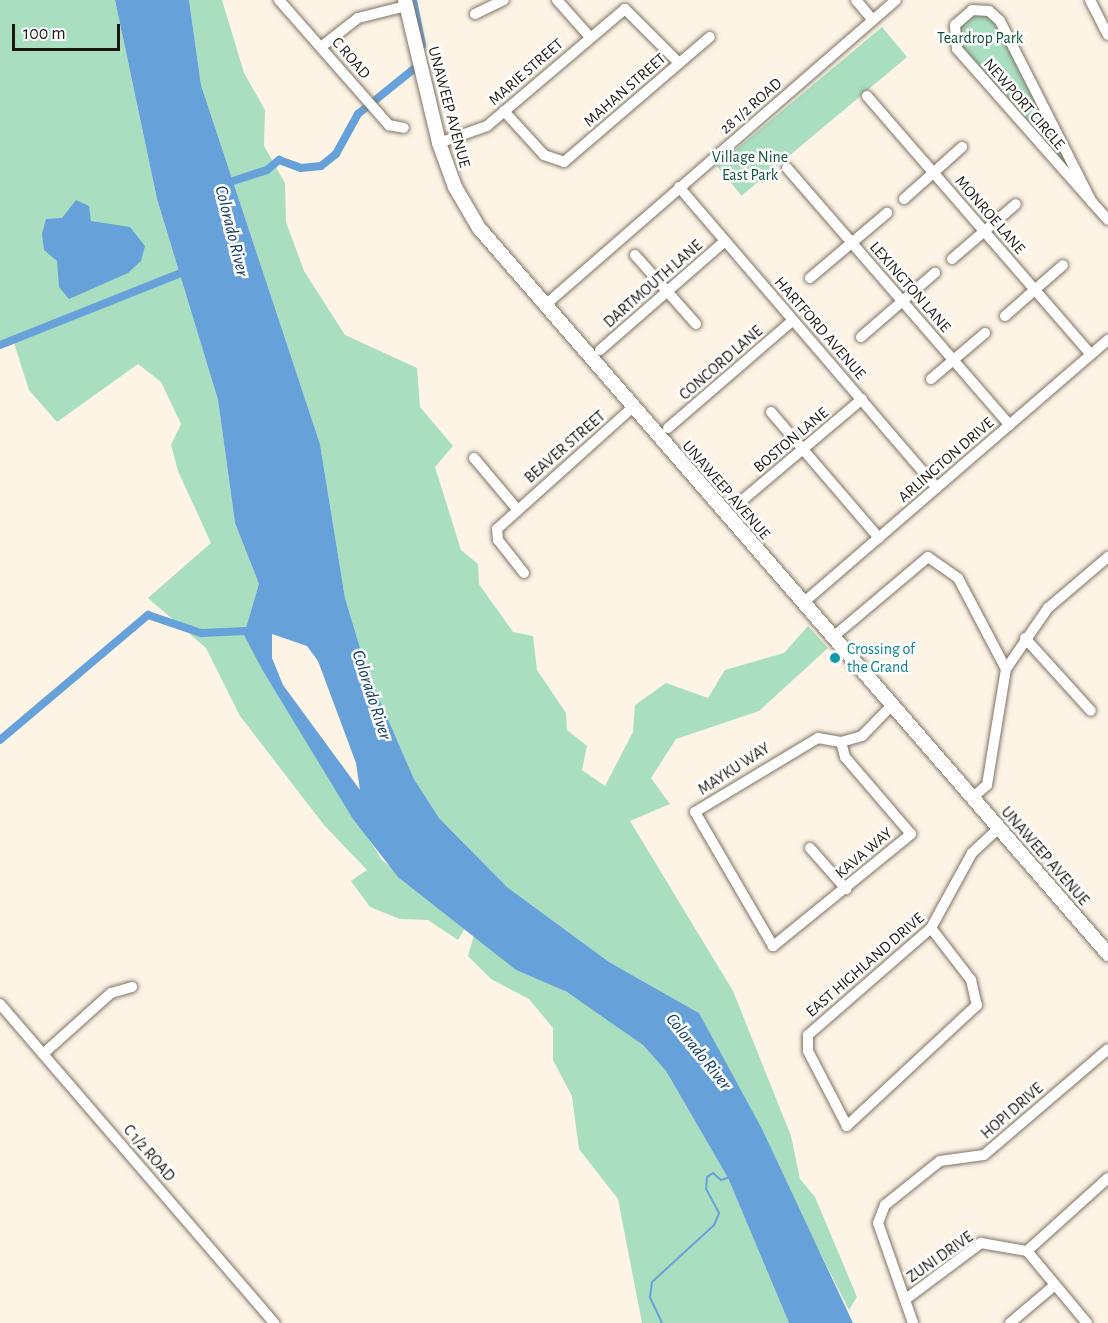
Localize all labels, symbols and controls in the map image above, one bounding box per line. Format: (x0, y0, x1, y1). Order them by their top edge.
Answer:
scale bar (15, 12, 123, 50)
text: 100 m (23, 25, 66, 43)
park label: Teardrop Park (937, 28, 1023, 48)
street label: C ROAD (328, 33, 374, 83)
street label: MARIE STREET (485, 34, 567, 110)
street label: UNAWEEP AVENUE (424, 44, 474, 170)
street label: MAHAN STREET (580, 49, 670, 131)
street label: NEWPORT CIRCLE (979, 55, 1069, 153)
street label: 28 1/2 ROAD (716, 74, 786, 138)
park label: Village Nine East Park (712, 147, 788, 185)
street label: MONROE LANE (951, 172, 1029, 258)
water label: Colorado River (209, 183, 253, 279)
street label: DARTMOUTH LANE (600, 236, 706, 332)
street label: LEXINGTON LANE (865, 238, 955, 336)
street label: HARTFORD AVENUE (770, 273, 870, 383)
street label: CONCORD LANE (675, 322, 767, 404)
street label: BOSTON LANE (750, 403, 832, 477)
street label: BEAVER STREET (521, 407, 609, 487)
street label: ARLINGTON DRIVE (894, 413, 998, 507)
street label: UNAWEEP AVENUE (678, 437, 774, 543)
place label: Crossing of the Grand (847, 639, 915, 677)
water label: Colorado River (346, 648, 396, 742)
marker: Crossing of the Grand (828, 651, 842, 665)
street label: MAYKU WAY (694, 739, 774, 799)
street label: UNAWEEP AVENUE (997, 803, 1093, 909)
street label: KAVA WAY (831, 823, 897, 883)
street label: EAST HIGHLAND DRIVE (802, 909, 928, 1021)
water label: Colorado River (660, 1009, 736, 1095)
street label: HOPI DRIVE (977, 1079, 1047, 1143)
street label: C 1/2 ROAD (119, 1121, 179, 1185)
street label: ZUNI DRIVE (903, 1227, 977, 1287)

